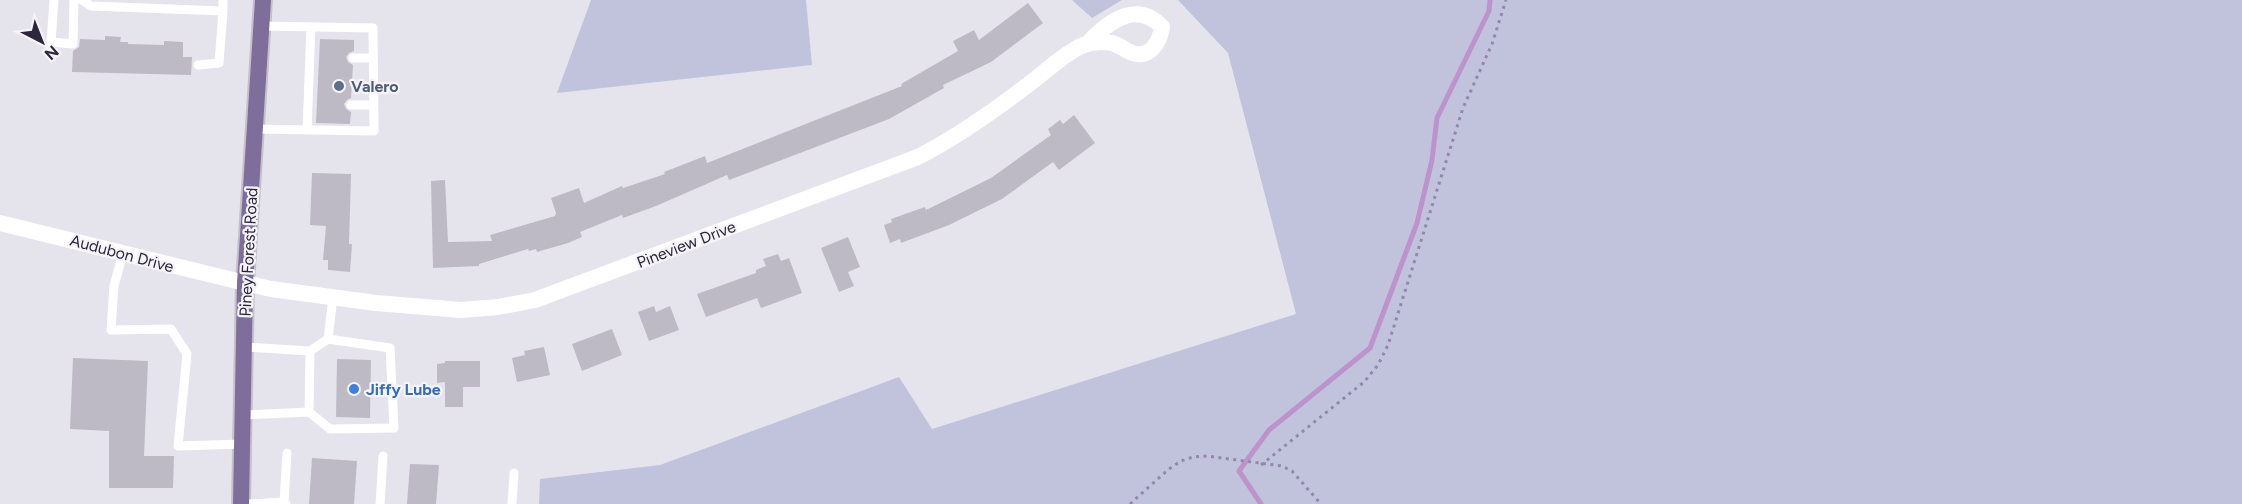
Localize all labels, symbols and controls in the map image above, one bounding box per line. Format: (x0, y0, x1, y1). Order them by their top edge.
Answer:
north arrow (12, 12, 72, 72)
text: N (41, 42, 63, 64)
place label: Valero (351, 77, 399, 96)
marker: Valero (332, 79, 346, 93)
street label: Piney Forest Road (236, 187, 261, 317)
street label: Pineview Drive (634, 217, 739, 272)
street label: Audubon Drive (68, 231, 176, 277)
place label: Jiffy Lube (366, 380, 441, 399)
marker: Jiffy Lube (347, 382, 361, 396)

